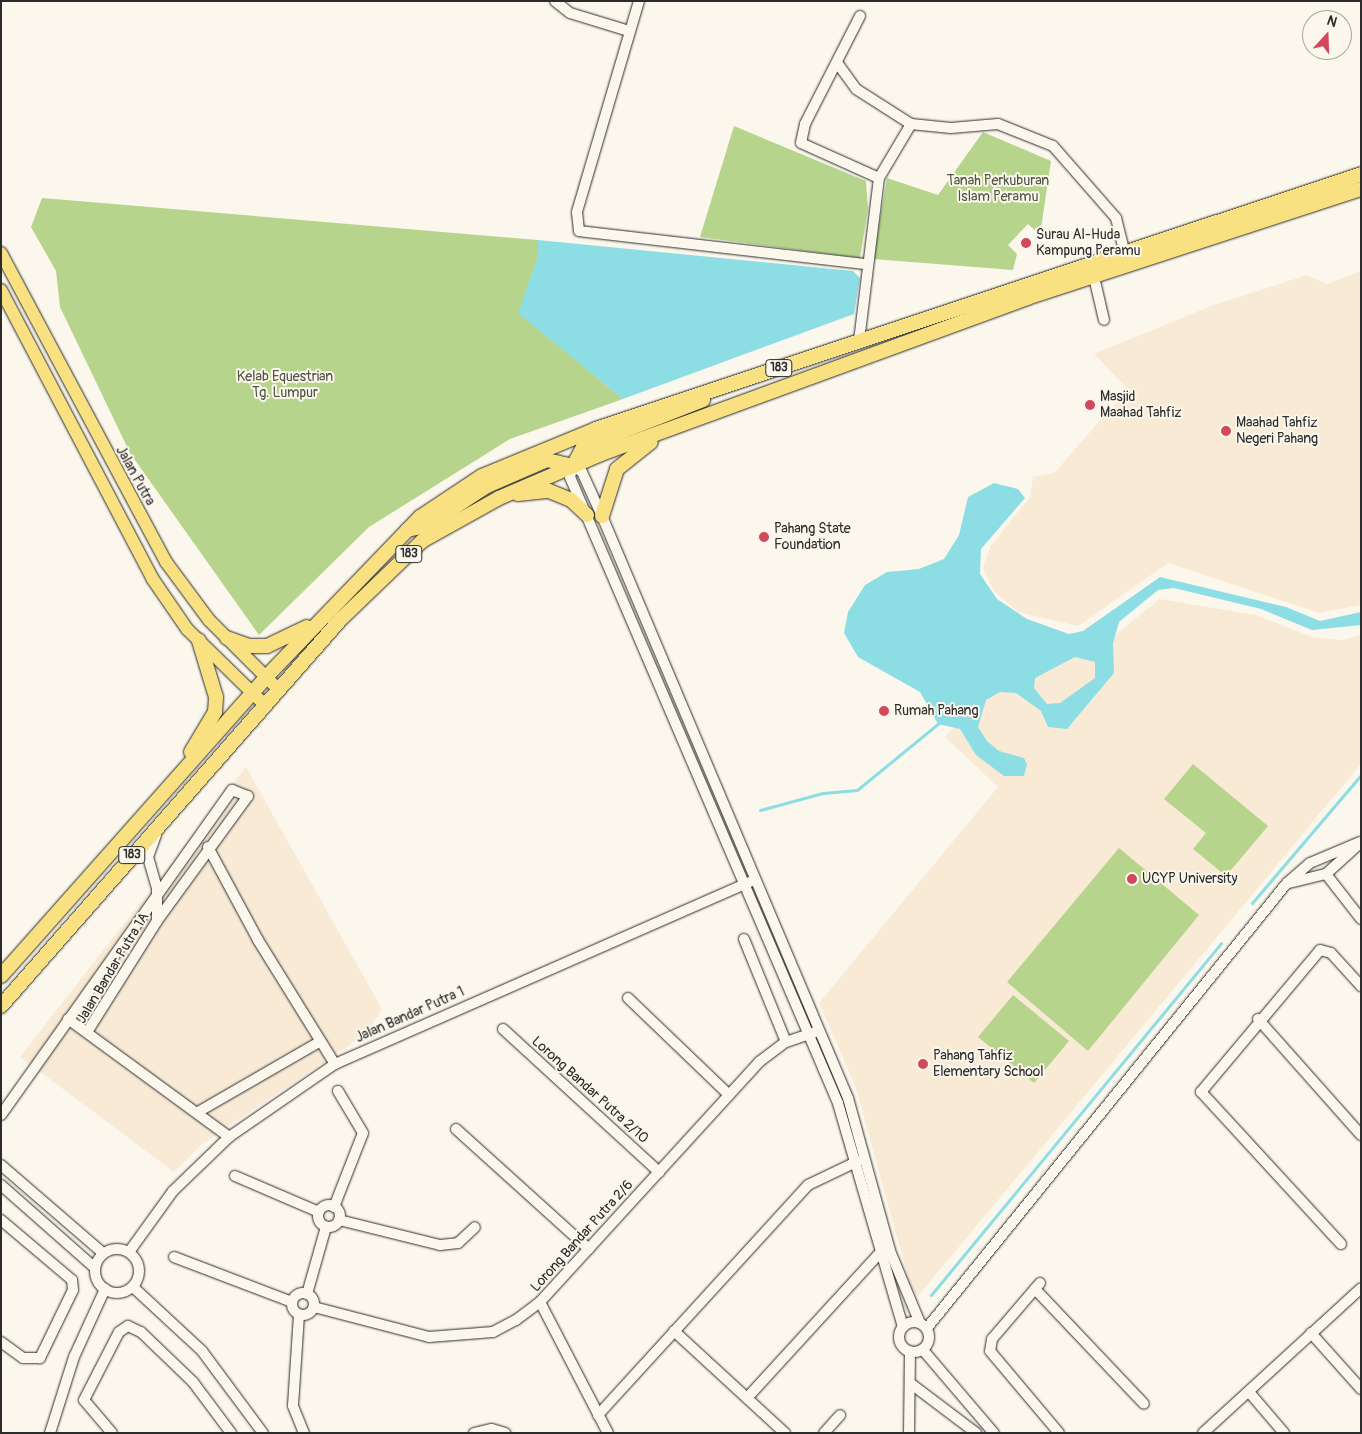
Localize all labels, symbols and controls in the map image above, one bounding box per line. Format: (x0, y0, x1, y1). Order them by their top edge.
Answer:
north arrow (1302, 10, 1352, 60)
text: N (1325, 12, 1339, 31)
park label: Tanah Perkuburan Islam Peramu (947, 173, 1049, 206)
place label: Surau Al-Huda Kampung Peramu (1036, 227, 1141, 260)
marker: Surau Al-Huda Kampung Peramu (1020, 237, 1032, 249)
road number: 183 (765, 358, 793, 378)
park label: Kelab Equestrian Tg. Lumpur (237, 369, 333, 402)
place label: Masjid Maahad Tahfiz (1100, 389, 1182, 422)
marker: Masjid Maahad Tahfiz (1084, 399, 1096, 411)
place label: Maahad Tahfiz Negeri Pahang (1236, 415, 1318, 448)
marker: Maahad Tahfiz Negeri Pahang (1220, 425, 1232, 437)
street label: Jalan Putra (112, 443, 158, 509)
place label: Pahang State Foundation (774, 521, 851, 554)
marker: Pahang State Foundation (758, 531, 770, 543)
road number: 183 (395, 544, 423, 564)
place label: Rumah Pahang (894, 703, 979, 719)
marker: Rumah Pahang (878, 705, 890, 717)
road number: 183 (118, 846, 146, 864)
place label: UCYP University (1142, 871, 1237, 887)
marker: UCYP University (1126, 873, 1138, 885)
street label: Jalan Bandar Putra 1A (73, 909, 153, 1027)
street label: Jalan Bandar Putra 1 (353, 983, 467, 1047)
street label: Lorong Bandar Putra 2/10 (528, 1033, 652, 1147)
place label: Pahang Tahfiz Elementary School (933, 1048, 1044, 1080)
marker: Pahang Tahfiz Elementary School (917, 1058, 929, 1070)
street label: Lorong Bandar Putra 2/6 (527, 1177, 637, 1295)

